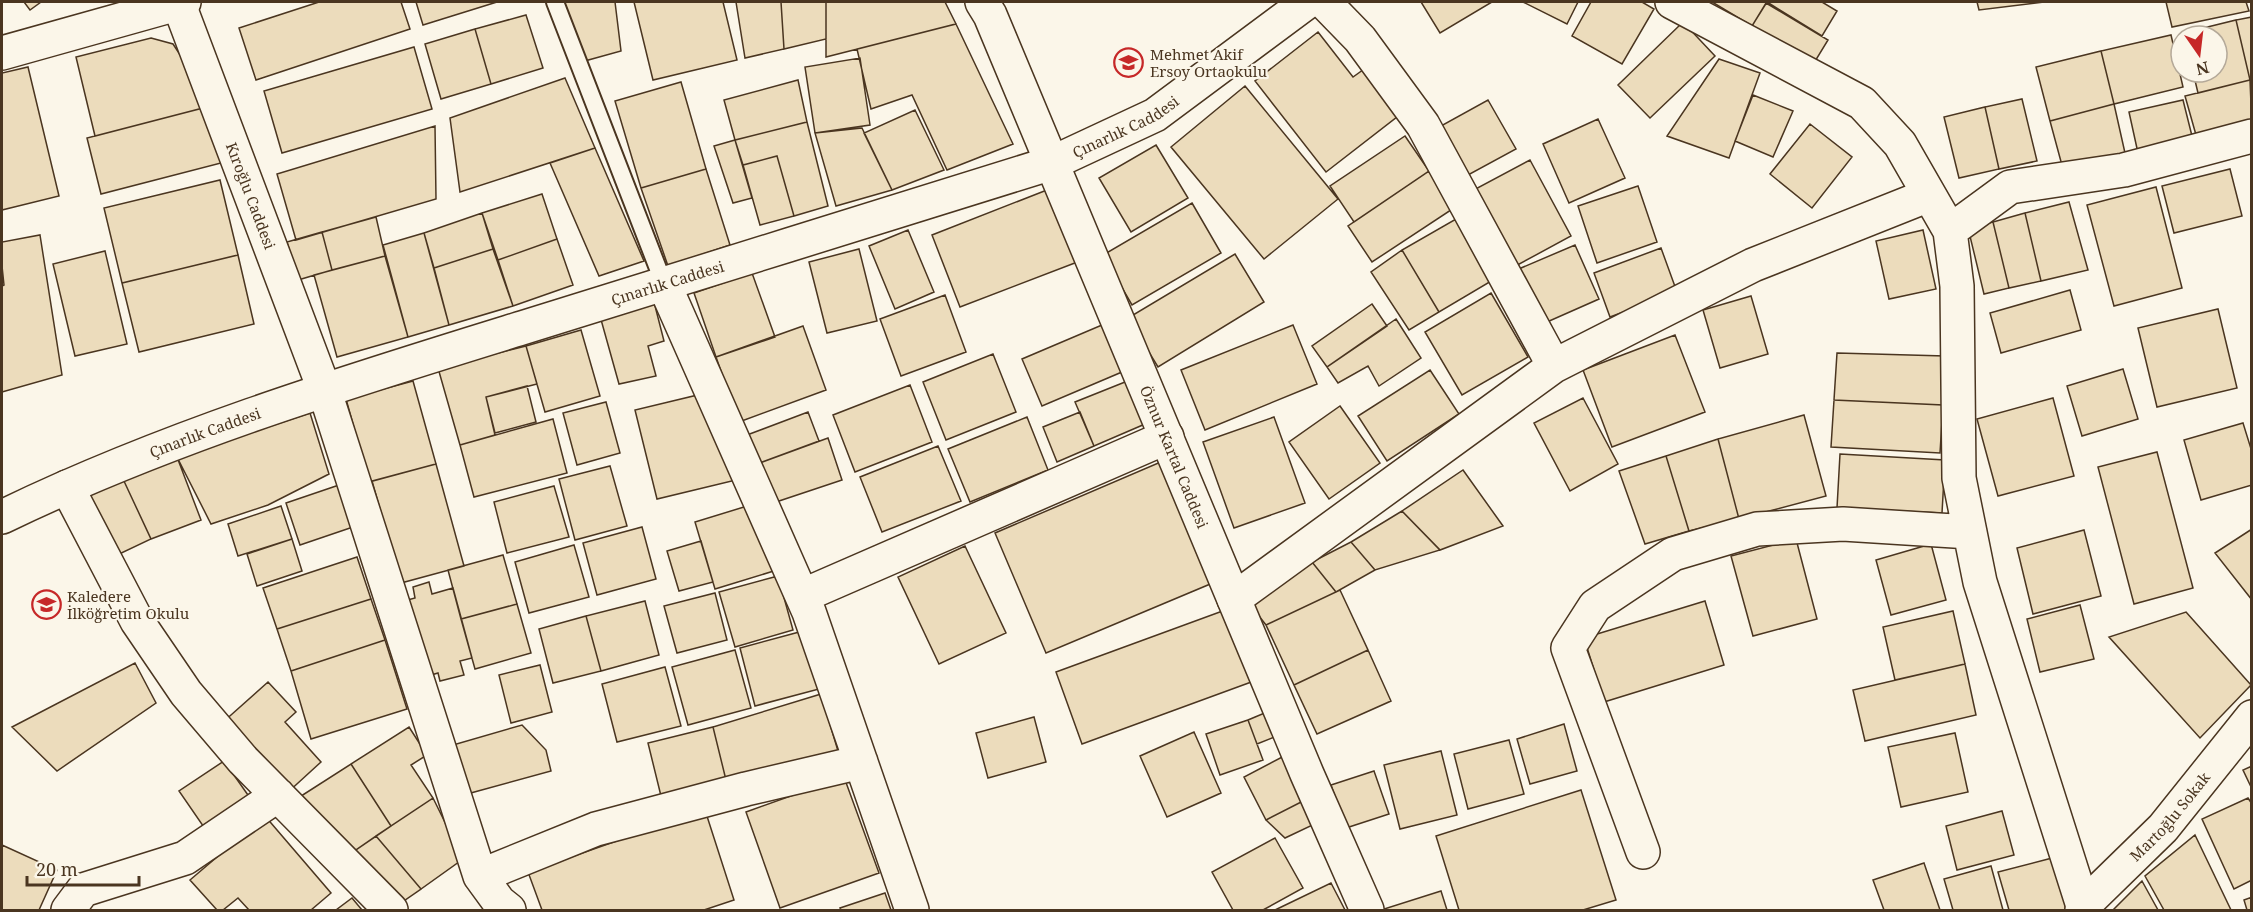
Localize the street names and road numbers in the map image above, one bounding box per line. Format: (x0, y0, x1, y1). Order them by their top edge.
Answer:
street label: Çınarlık Caddesi (1069, 91, 1183, 162)
street label: Kıroğlu Caddesi (222, 139, 280, 252)
street label: Çınarlık Caddesi (608, 256, 726, 310)
street label: Öznur Kartal Caddesi (1136, 382, 1213, 531)
street label: Çınarlık Caddesi (146, 403, 263, 462)
street label: Martoğlu Sokak (2125, 767, 2214, 865)

